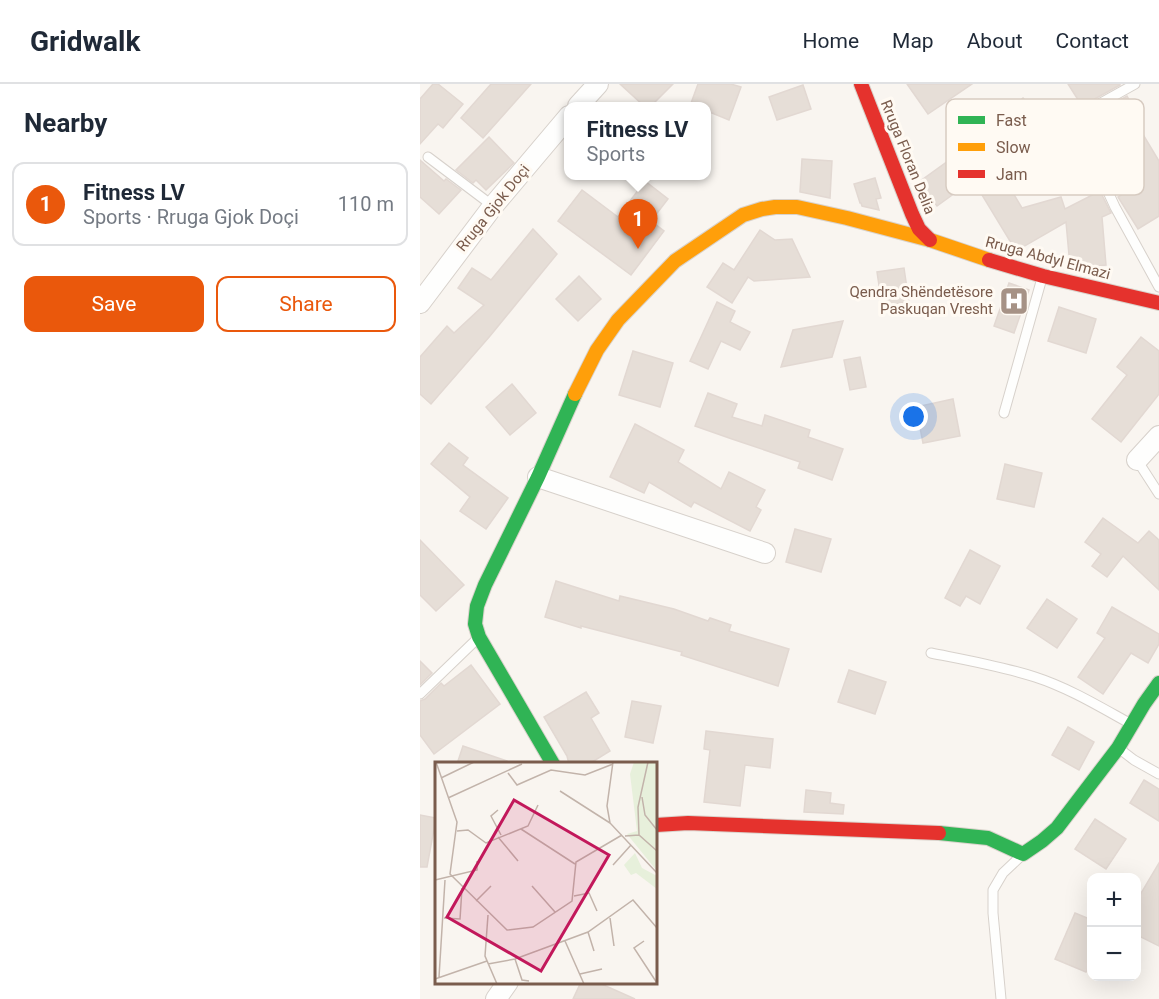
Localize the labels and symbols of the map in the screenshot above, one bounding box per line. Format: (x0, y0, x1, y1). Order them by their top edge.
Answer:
street label: Rruga Floran Delia (877, 97, 939, 217)
legend (946, 99, 1144, 195)
text: Fast (996, 111, 1027, 130)
text: Slow (996, 138, 1031, 157)
street label: Rruga Gjok Doçi (452, 161, 534, 255)
text: Jam (996, 165, 1028, 184)
pin: 1 (618, 200, 658, 249)
street label: Rruga Abdyl Elmazi (984, 233, 1112, 283)
place label: Qendra Shëndetësore Paskuqan Vresht (849, 283, 993, 318)
hospital icon: Qendra Shëndetësore Paskuqan Vresht (998, 285, 1030, 317)
your location (899, 402, 928, 431)
inset map (435, 762, 657, 984)

